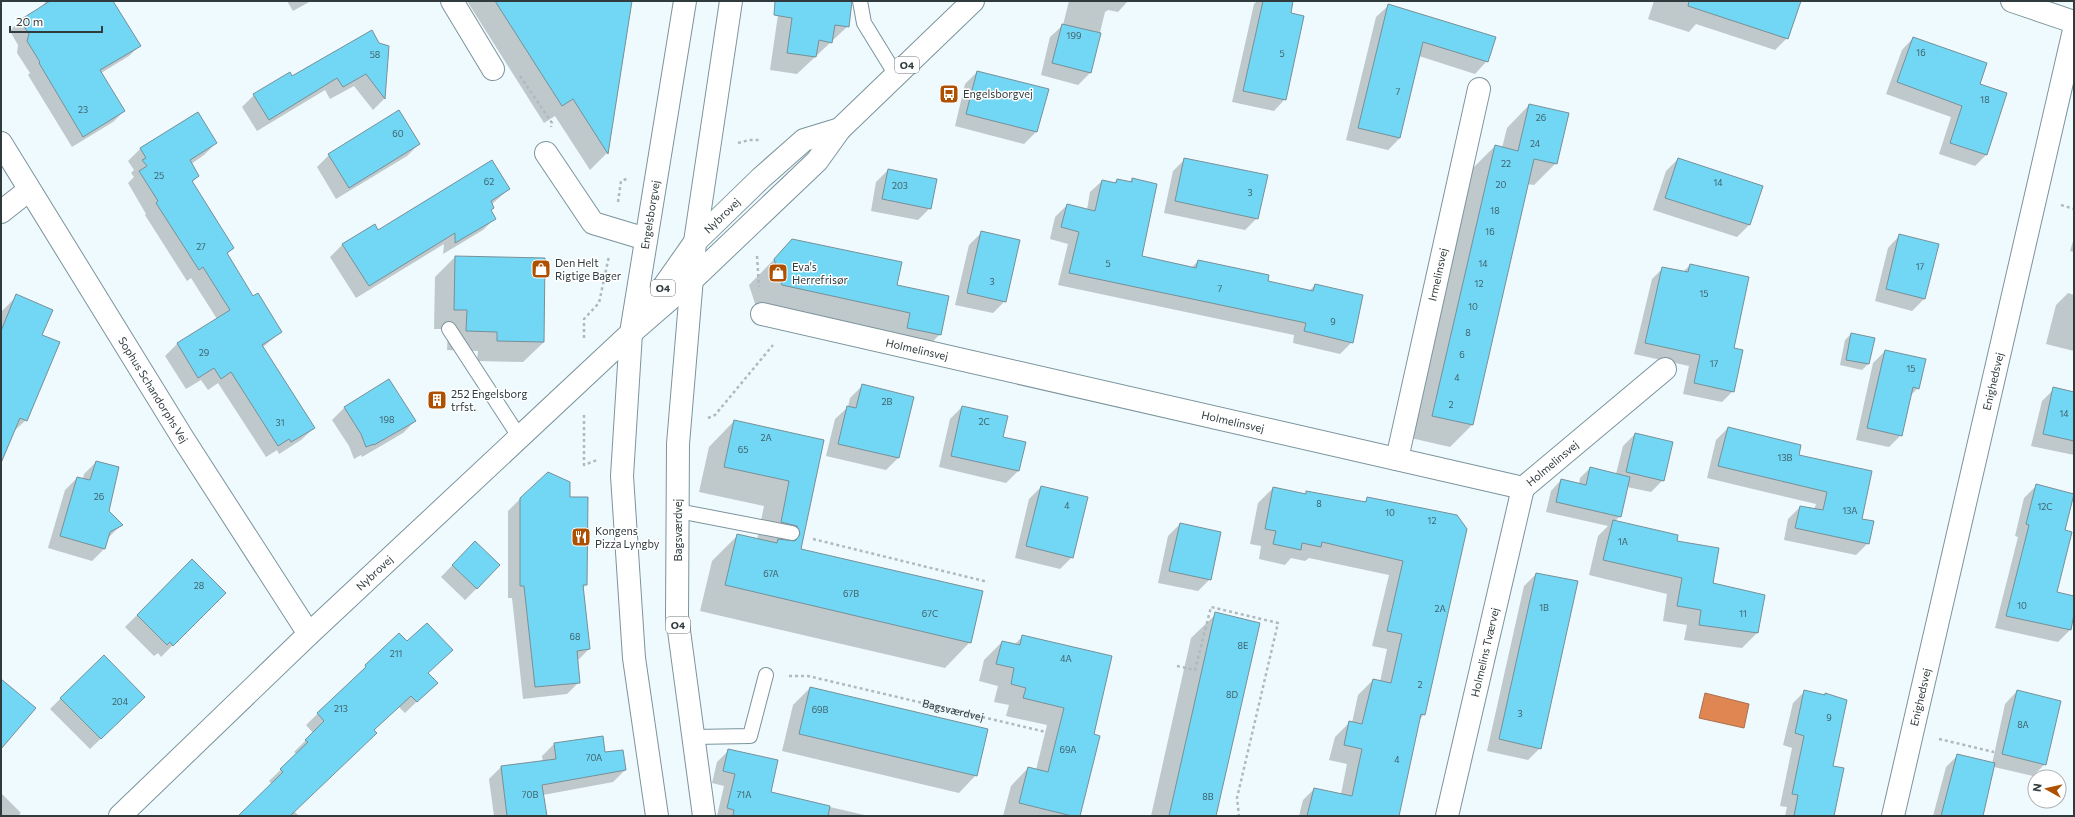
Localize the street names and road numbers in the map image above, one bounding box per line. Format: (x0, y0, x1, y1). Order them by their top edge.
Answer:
road number: O4 (895, 57, 919, 73)
street label: Engelsborgvej (638, 179, 662, 250)
street label: Nybrovej (701, 195, 743, 236)
street label: Irmelinsvej (1425, 247, 1450, 302)
road number: O4 (651, 280, 675, 296)
street label: Sophus Schandorphs Vej (116, 334, 191, 445)
street label: Holmelinsvej (884, 335, 950, 362)
street label: Enighedsvej (1980, 351, 2006, 412)
street label: Holmelinsvej (1200, 408, 1266, 435)
street label: Holmelinsvej (1523, 437, 1581, 489)
street label: Bagsværdvej (671, 498, 684, 561)
street label: Nybrovej (353, 552, 395, 593)
street label: Holmelins Tværvej (1468, 606, 1501, 698)
road number: O4 (666, 617, 690, 633)
street label: Enighedsvej (1907, 667, 1933, 727)
street label: Bagsværdvej (921, 696, 985, 723)

